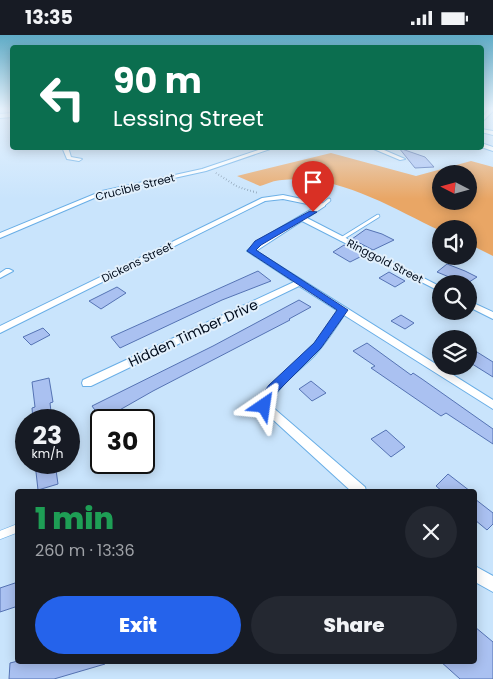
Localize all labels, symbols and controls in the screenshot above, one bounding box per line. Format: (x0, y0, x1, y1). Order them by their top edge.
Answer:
text: 13:35 (25, 4, 73, 31)
text: 90 m (113, 56, 202, 105)
icon: left (30, 65, 95, 130)
text: Lessing Street (113, 103, 264, 134)
pin (292, 161, 334, 212)
north arrow (432, 165, 478, 210)
map controls (432, 165, 477, 375)
icon: arrive (299, 168, 327, 196)
street label: Crucible Street (94, 169, 176, 205)
button: sound (432, 220, 477, 265)
street label: Ringgold Street (344, 235, 426, 287)
street label: Dickens Street (99, 238, 175, 286)
button: search (432, 275, 477, 320)
street label: Hidden Timber Drive (125, 294, 261, 372)
button: layers (432, 330, 477, 375)
position arrow (237, 379, 289, 431)
speed limit sign: 30 (90, 409, 155, 474)
text: 23 (33, 418, 62, 453)
text: km/h (32, 445, 63, 462)
text: 1 min (35, 497, 114, 540)
button: close (405, 506, 457, 558)
text: 260 m · 13:36 (35, 539, 135, 562)
button: Exit (35, 596, 241, 654)
button: Share (251, 596, 457, 654)

